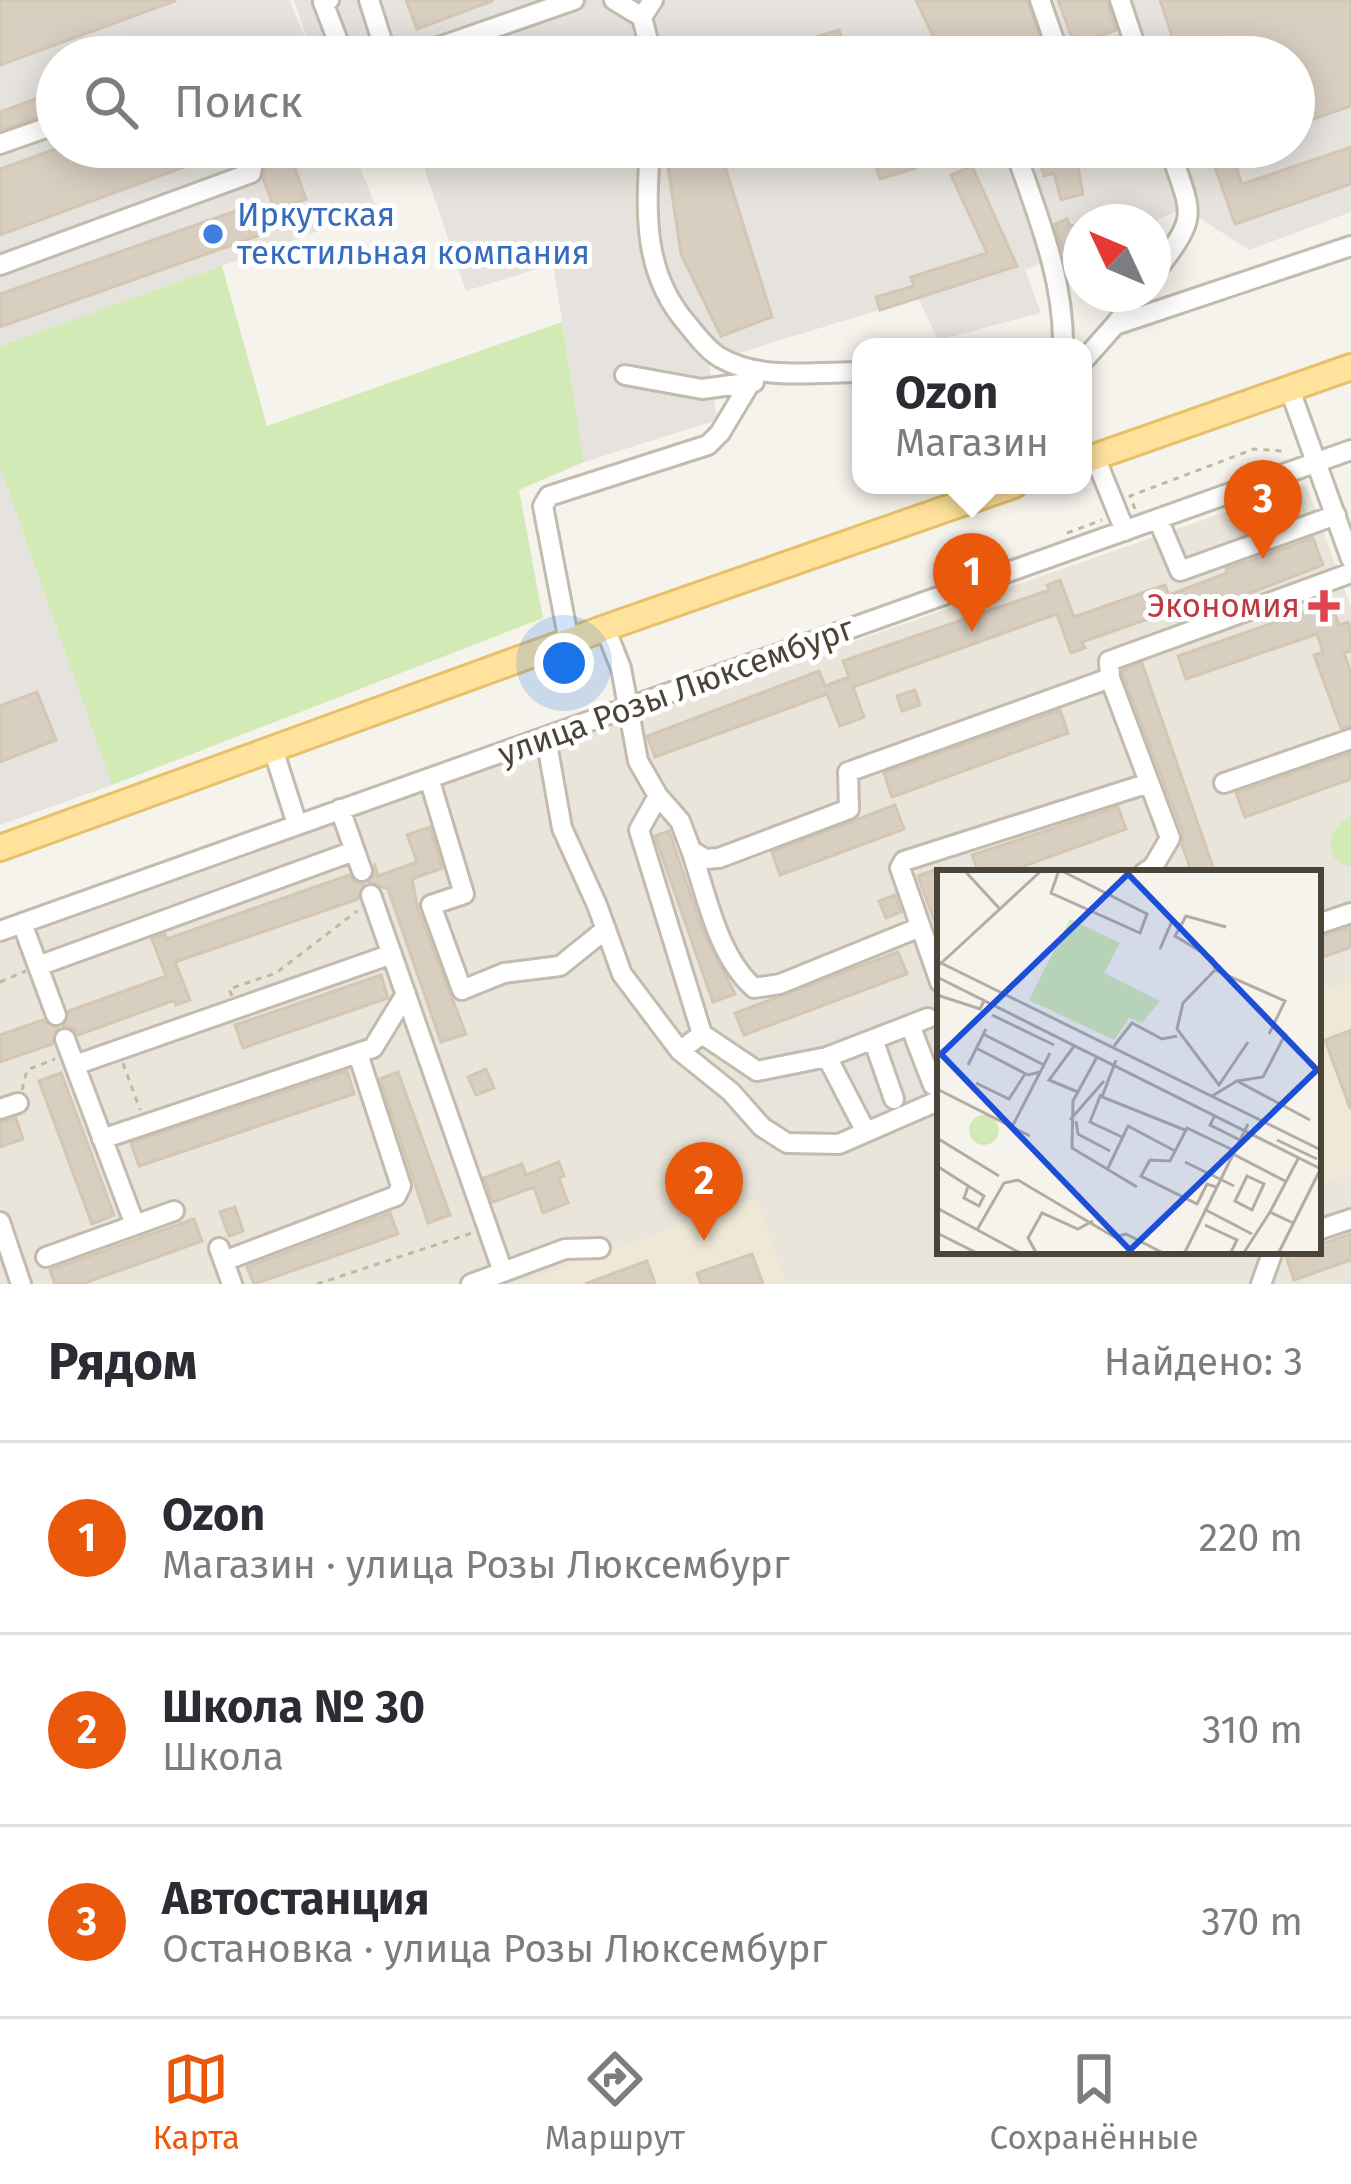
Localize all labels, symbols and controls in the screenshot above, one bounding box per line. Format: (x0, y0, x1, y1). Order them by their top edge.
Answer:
search box (36, 36, 1315, 168)
icon: search (78, 69, 144, 135)
text: Поиск (174, 75, 303, 129)
place label: Иркутская текстильная компания (237, 195, 590, 273)
north arrow (1063, 204, 1171, 312)
marker: Иркутская текстильная компания (200, 221, 226, 247)
popup (852, 338, 1092, 494)
text: Ozon (895, 366, 998, 420)
text: Магазин (895, 420, 1049, 466)
pin: 3 (1224, 460, 1302, 559)
pin: 1 (933, 533, 1011, 632)
place label: Экономия (1147, 586, 1300, 626)
marker: Экономия (1311, 593, 1337, 619)
street label: улица Розы Люксембург (493, 608, 859, 774)
your location (534, 633, 594, 693)
inset map (937, 870, 1321, 1254)
pin: 2 (665, 1142, 743, 1241)
text: Рядом (48, 1331, 197, 1393)
text: Найдено: 3 (1104, 1339, 1303, 1385)
text: Ozon (162, 1488, 265, 1542)
text: 1 (78, 1515, 96, 1561)
text: 220 m (1199, 1515, 1303, 1561)
text: Магазин · улица Розы Люксембург (162, 1542, 790, 1588)
text: Школа № 30 (162, 1680, 425, 1734)
text: 2 (77, 1707, 97, 1753)
text: 310 m (1202, 1707, 1303, 1753)
text: Школа (162, 1734, 284, 1780)
text: Автостанция (162, 1872, 430, 1926)
text: 3 (77, 1899, 97, 1945)
text: 370 m (1201, 1899, 1303, 1945)
text: Остановка · улица Розы Люксембург (162, 1926, 827, 1972)
tab: Карта (152, 2046, 240, 2158)
tab: Маршрут (545, 2046, 685, 2158)
tab: Сохранённые (990, 2046, 1199, 2158)

